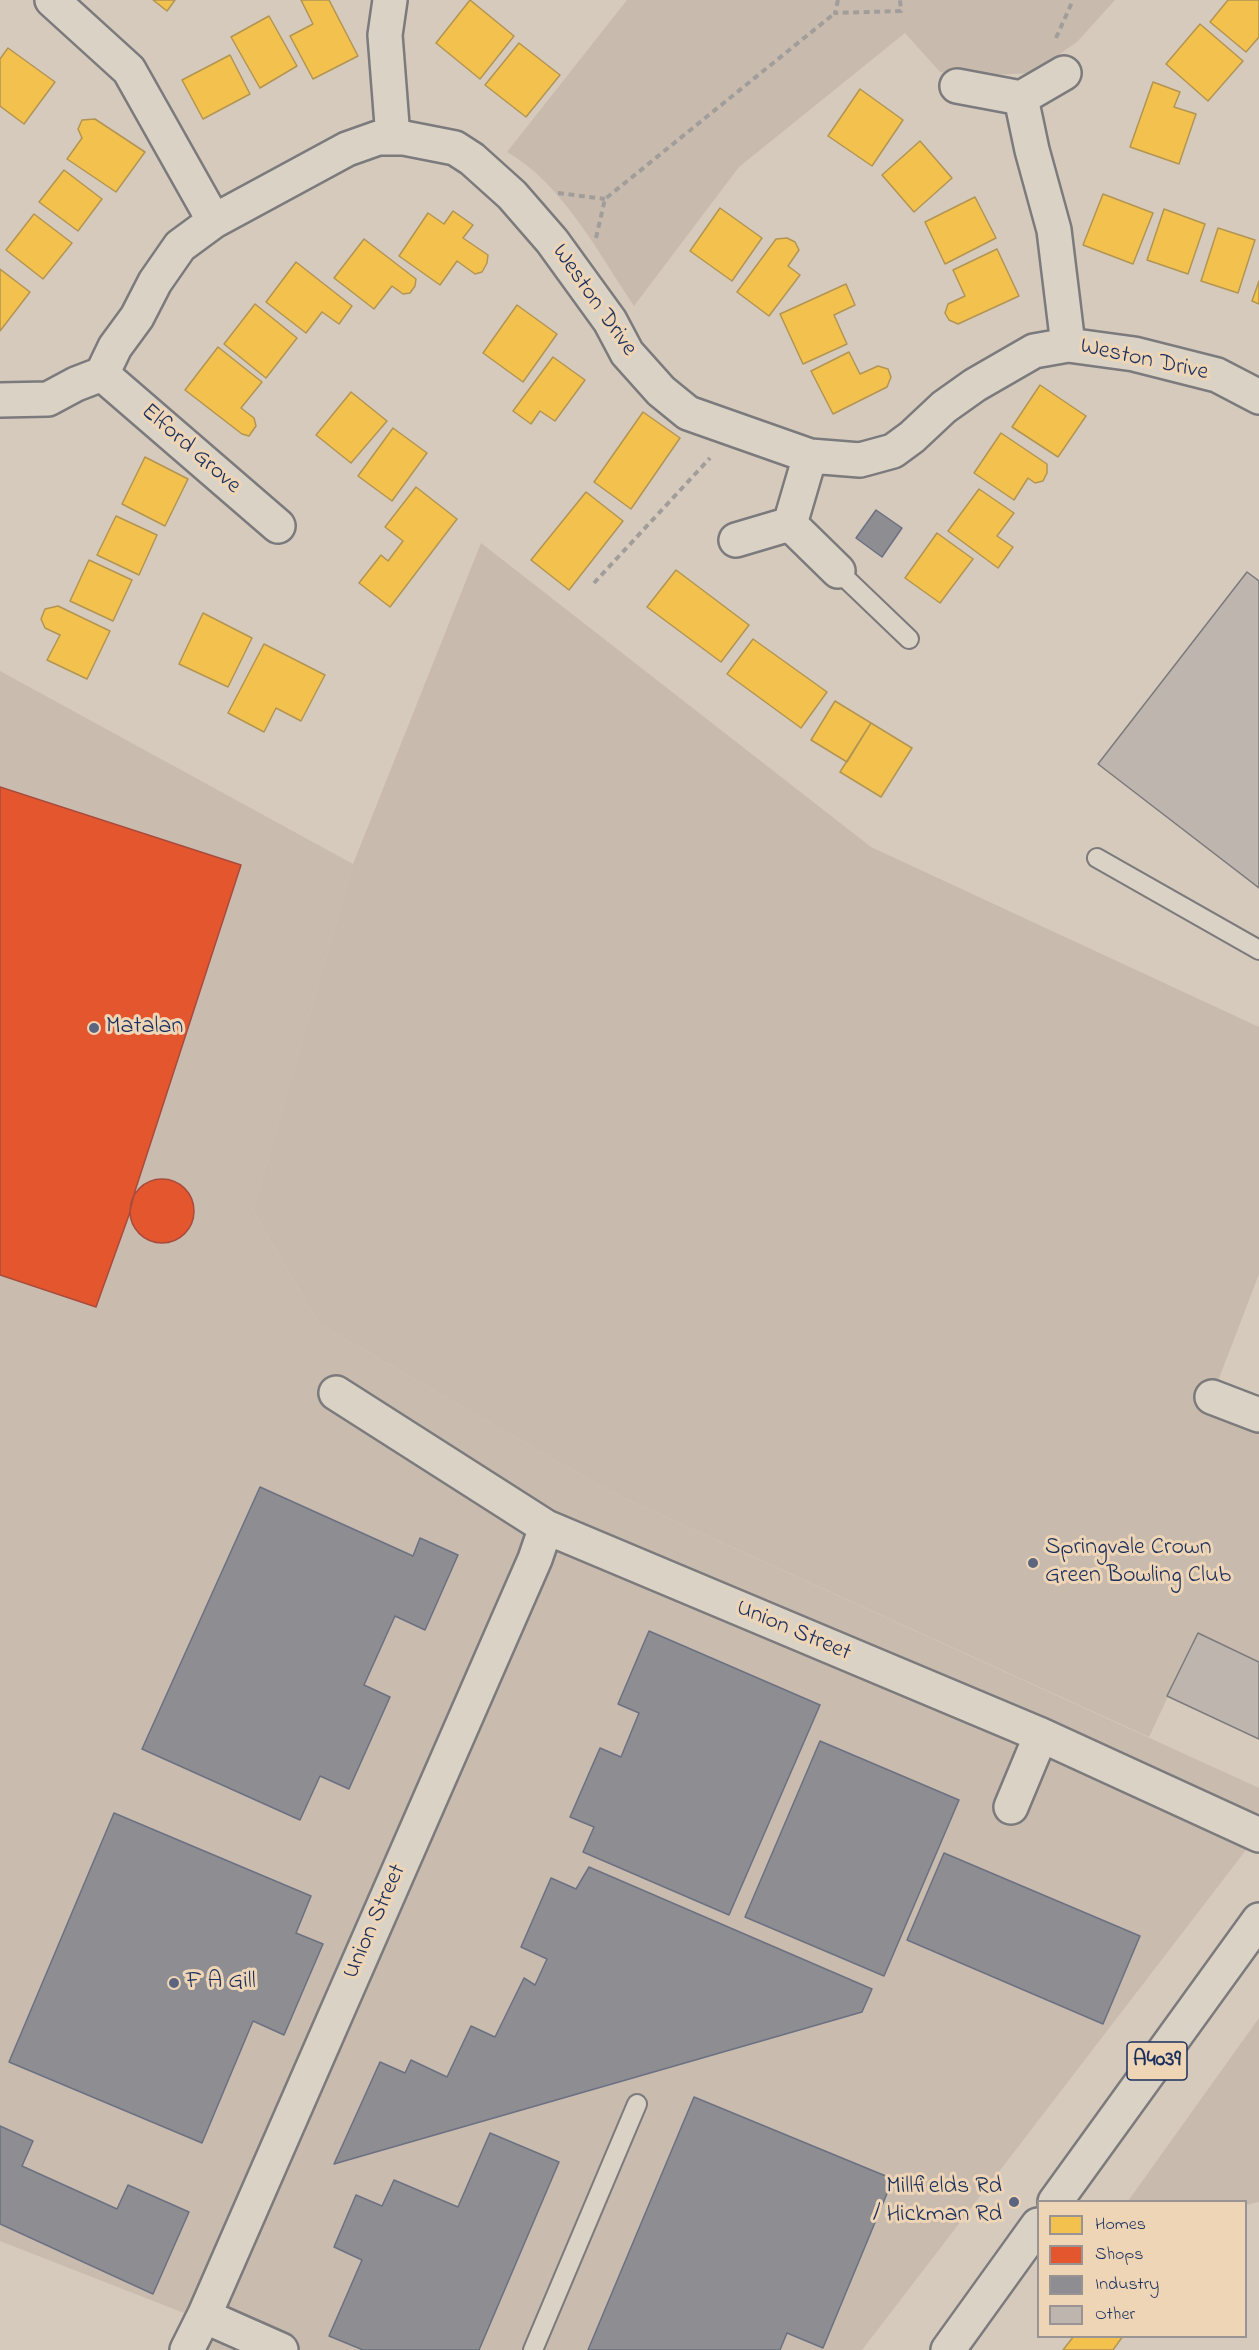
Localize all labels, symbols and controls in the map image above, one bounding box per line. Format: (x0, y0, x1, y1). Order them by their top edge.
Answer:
street label: Weston Drive (544, 239, 642, 363)
street label: Weston Drive (1077, 333, 1211, 389)
street label: Elford Grove (134, 399, 246, 501)
place label: Matalan (106, 1014, 183, 1042)
marker: Matalan (87, 1021, 101, 1035)
place label: Springvale Crown Green Bowling Club (1045, 1535, 1231, 1591)
marker: Springvale Crown Green Bowling Club (1026, 1556, 1040, 1570)
street label: Union Street (731, 1595, 855, 1669)
street label: Union Street (338, 1860, 414, 1984)
place label: F A Gill (186, 1969, 256, 1997)
marker: F A Gill (167, 1976, 181, 1990)
road number: A4039 (1127, 2042, 1187, 2080)
place label: Millfields Rd / Hickman Rd (873, 2174, 1002, 2230)
marker: Millfields Rd / Hickman Rd (1007, 2195, 1021, 2209)
legend (1037, 2200, 1247, 2338)
text: Homes (1095, 2212, 1146, 2238)
text: Shops (1095, 2242, 1143, 2268)
text: Industry (1095, 2272, 1159, 2298)
text: Other (1095, 2302, 1135, 2328)

